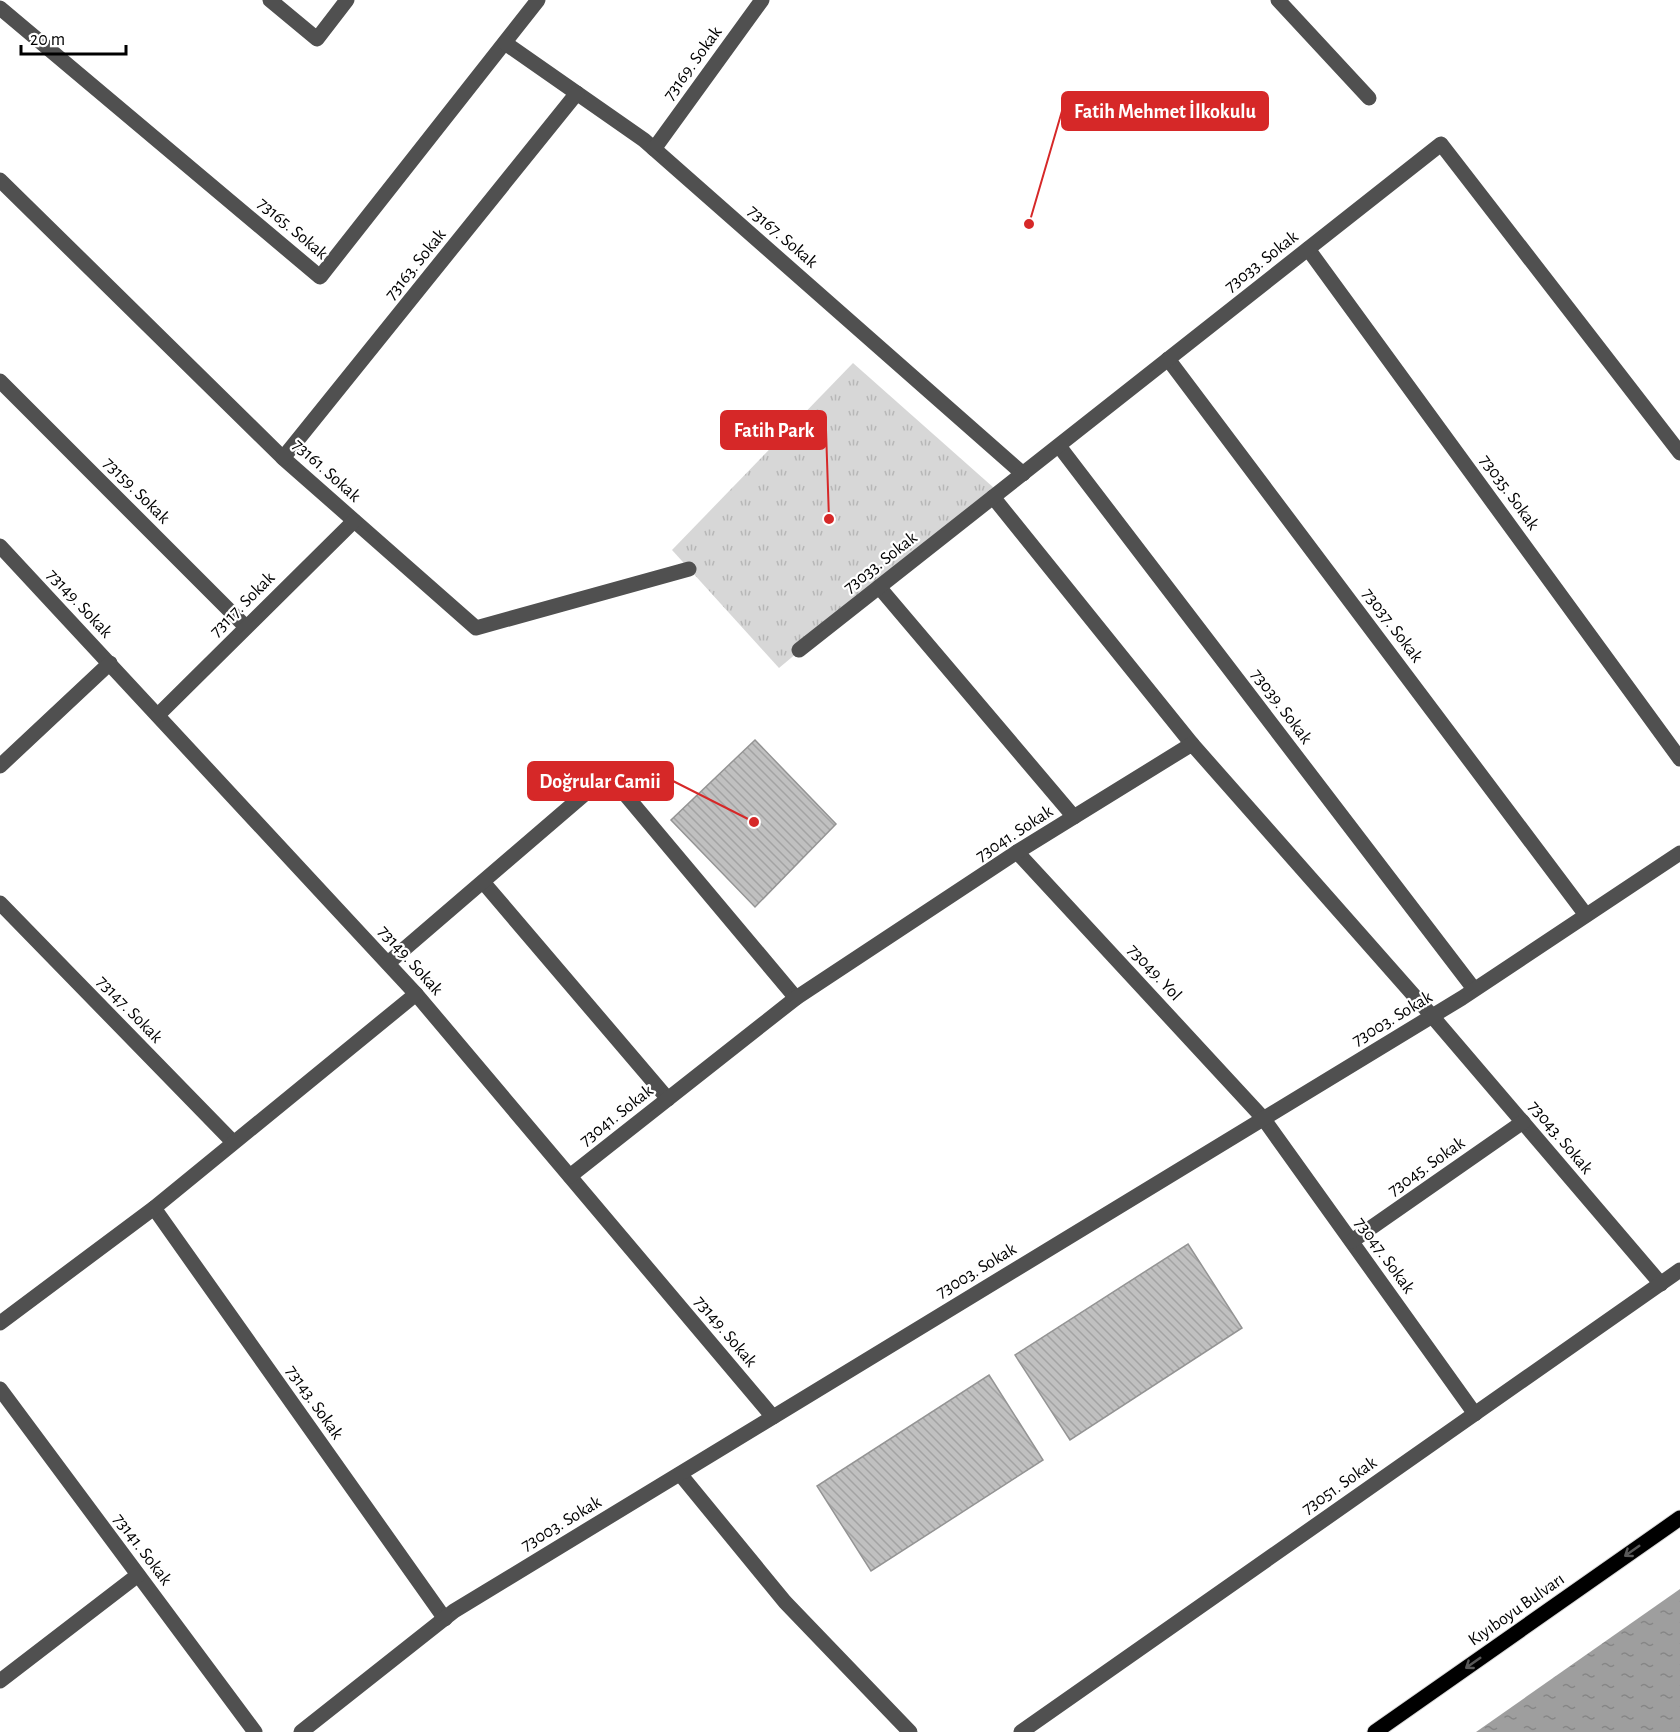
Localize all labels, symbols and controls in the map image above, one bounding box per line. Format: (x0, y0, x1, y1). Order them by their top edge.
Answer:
scale bar (21, 18, 126, 56)
street label: 73169. Sokak (660, 23, 726, 104)
text: 20 m (30, 31, 65, 49)
callout: Fatih Mehmet İlkokulu (1062, 92, 1268, 130)
text: Fatih Mehmet İlkokulu (1074, 100, 1256, 122)
street label: 73165. Sokak (254, 194, 332, 264)
street label: 73167. Sokak (744, 202, 821, 272)
street label: 73163. Sokak (382, 225, 450, 303)
street label: 73033. Sokak (1222, 227, 1302, 296)
callout: Fatih Park (721, 411, 826, 449)
text: Fatih Park (734, 421, 814, 441)
street label: 73161. Sokak (289, 436, 364, 506)
street label: 73035. Sokak (1476, 452, 1543, 534)
street label: 73159. Sokak (100, 454, 173, 528)
street label: 73033. Sokak (841, 528, 921, 597)
street label: 73149. Sokak (43, 566, 116, 642)
street label: 73117. Sokak (207, 568, 279, 641)
street label: 73037. Sokak (1359, 585, 1426, 667)
street label: 73039. Sokak (1247, 666, 1316, 748)
callout: Doğrular Camii (528, 762, 673, 800)
text: Doğrular Camii (539, 772, 661, 792)
street label: 73041. Sokak (973, 802, 1057, 865)
street label: 73149. Sokak (375, 922, 446, 999)
street label: 73049. Yol (1124, 941, 1185, 1005)
street label: 73147. Sokak (93, 973, 166, 1047)
street label: 73003. Sokak (1349, 988, 1436, 1050)
street label: 73041. Sokak (577, 1081, 657, 1150)
street label: 73043. Sokak (1525, 1098, 1596, 1178)
street label: 73045. Sokak (1385, 1133, 1469, 1200)
street label: 73047. Sokak (1351, 1214, 1418, 1298)
street label: 73003. Sokak (933, 1240, 1020, 1302)
street label: 73149. Sokak (690, 1293, 760, 1371)
street label: 73143. Sokak (282, 1362, 347, 1443)
street label: 73051. Sokak (1299, 1453, 1381, 1518)
street label: 73003. Sokak (518, 1493, 605, 1555)
street label: 73141. Sokak (110, 1510, 175, 1589)
one-way arrow (1625, 1545, 1641, 1557)
street label: Kıyıboyu Bulvarı (1465, 1570, 1568, 1650)
one-way arrow (1465, 1657, 1481, 1669)

